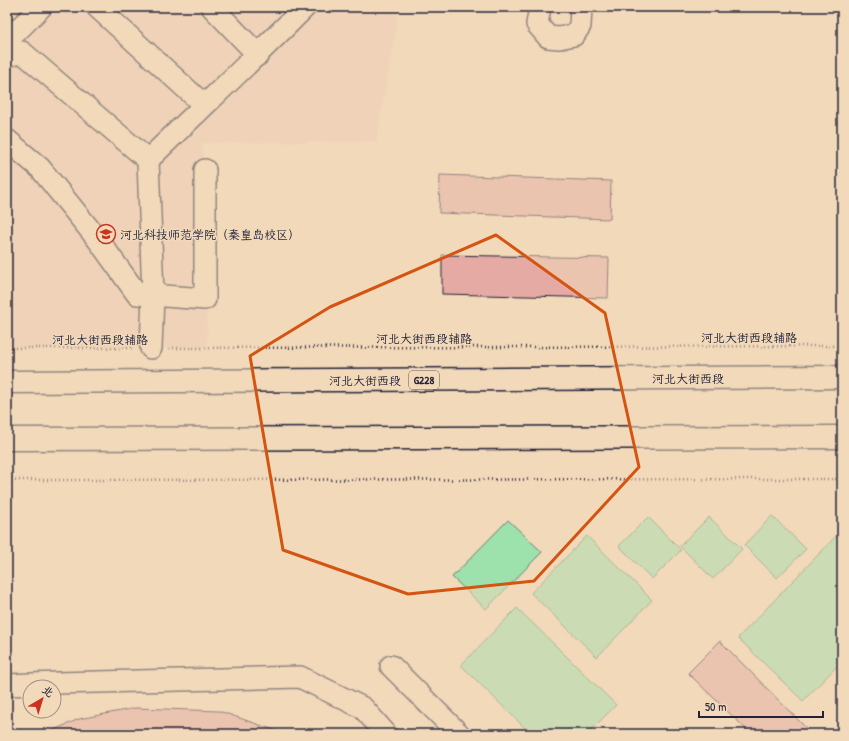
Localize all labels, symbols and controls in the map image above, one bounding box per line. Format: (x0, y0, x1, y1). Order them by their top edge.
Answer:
school or university icon: 河北科技师范学院（秦皇岛校区） (95, 223, 117, 245)
place label: 河北科技师范学院（秦皇岛校区） (120, 226, 300, 243)
street label: 河北大街西段辅路 (701, 329, 797, 346)
street label: 河北大街西段辅路 (376, 330, 472, 347)
street label: 河北大街西段辅路 (52, 331, 148, 348)
street label: 河北大街西段 (652, 370, 724, 387)
road number: G228 (409, 371, 439, 389)
street label: 河北大街西段 (329, 372, 401, 389)
north arrow (22, 679, 62, 719)
text: 北 (40, 682, 57, 700)
scale bar (699, 693, 823, 719)
text: 50 m (705, 698, 726, 715)

